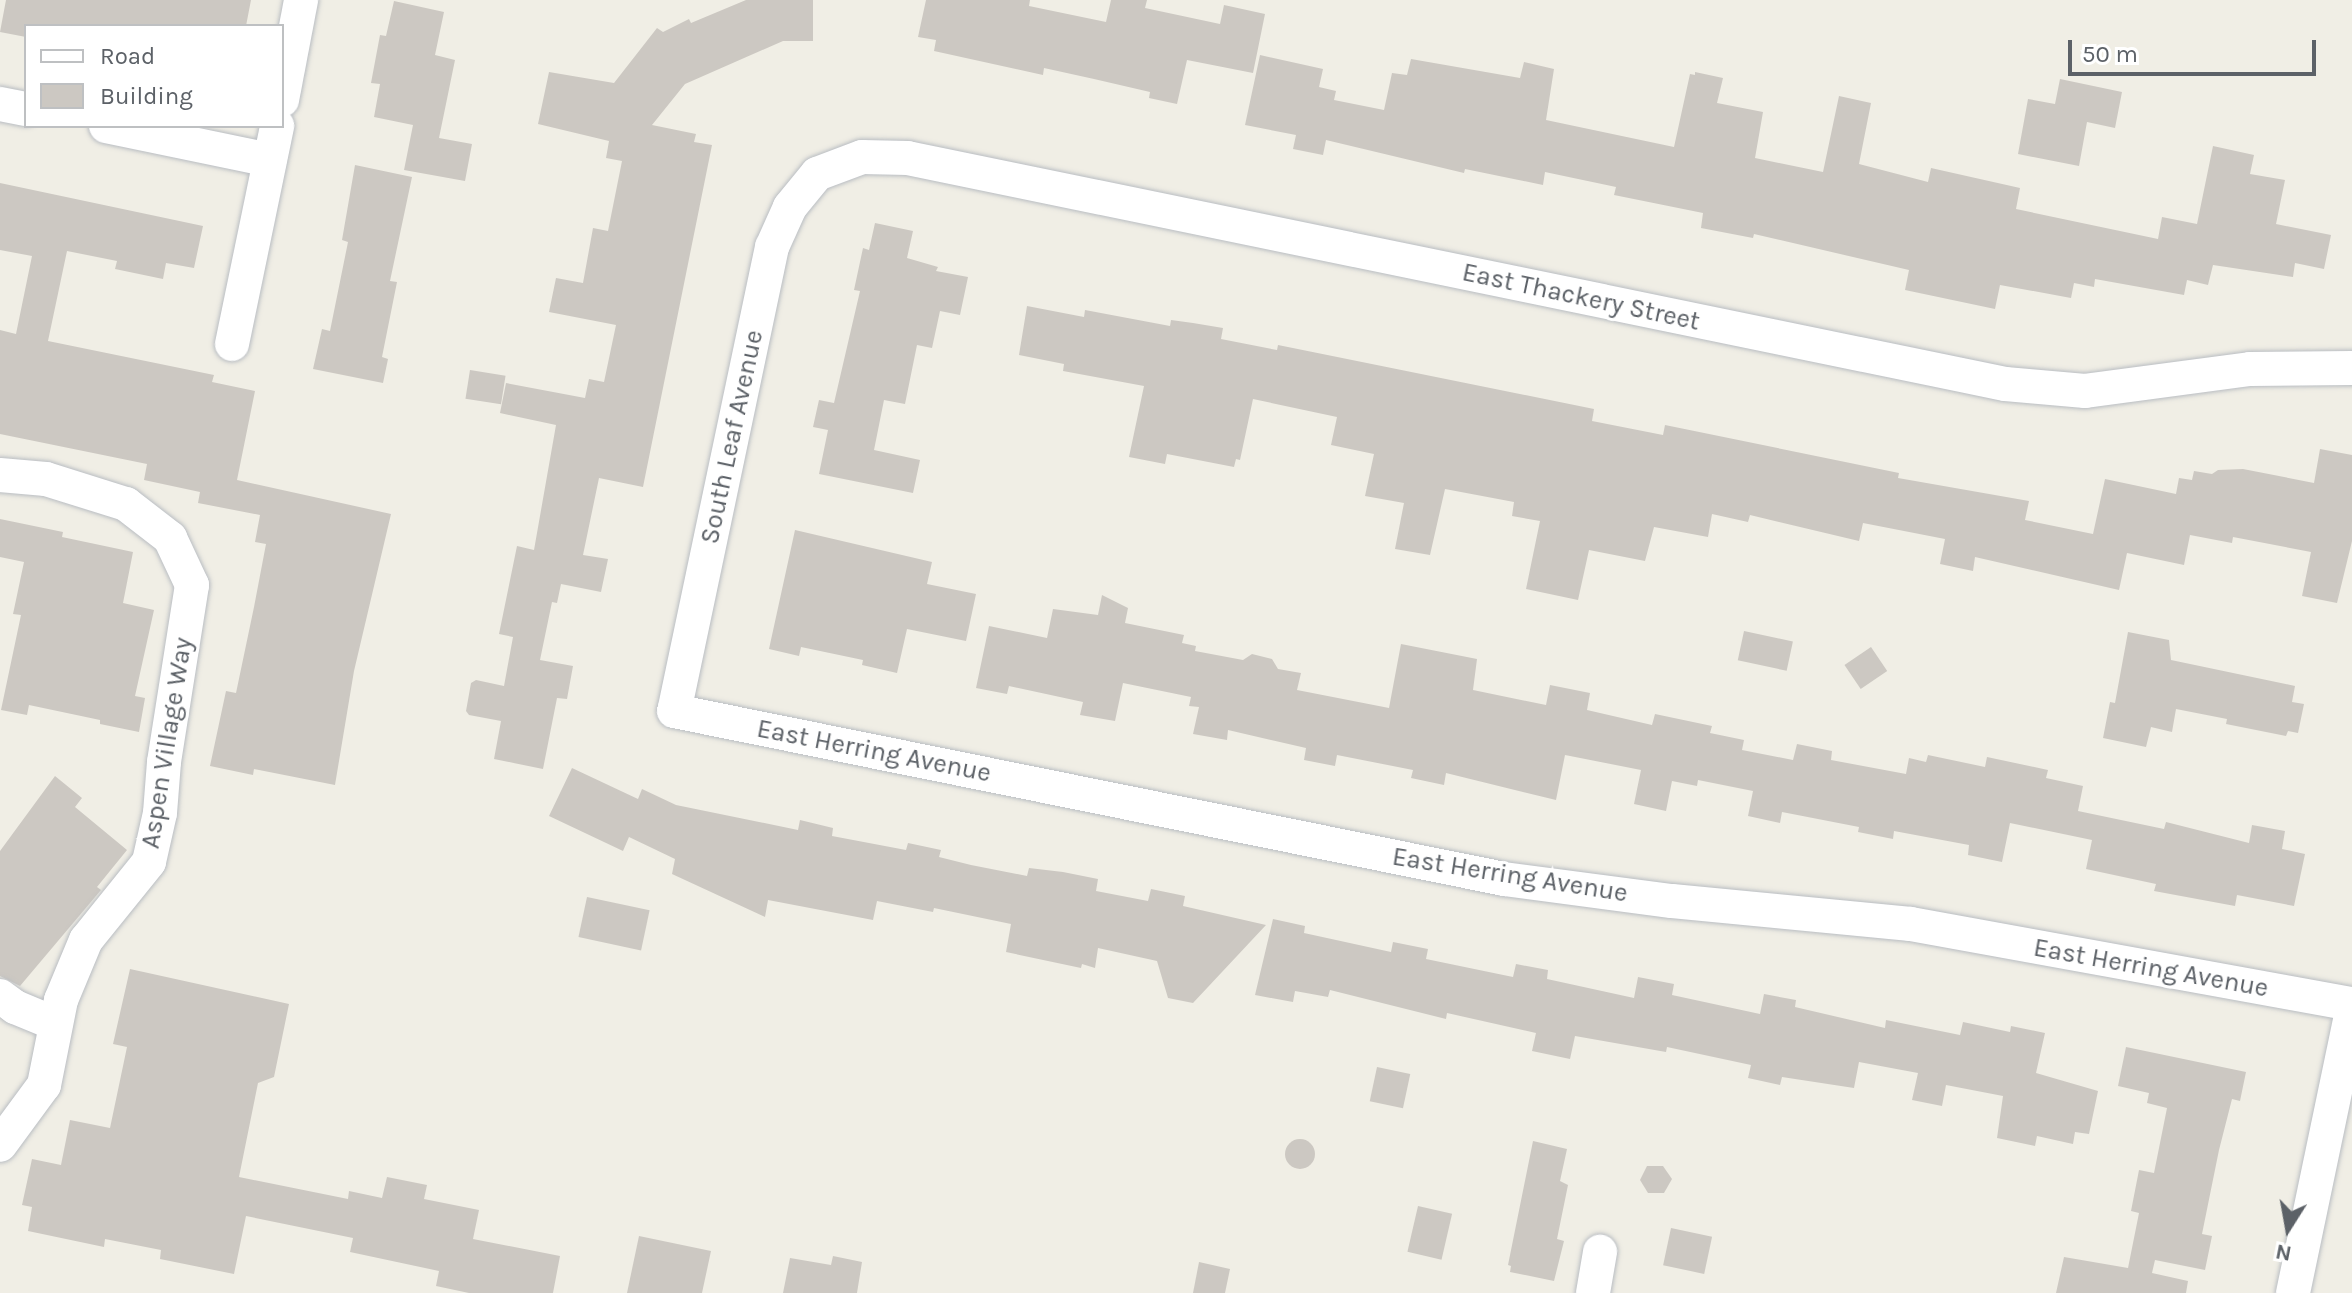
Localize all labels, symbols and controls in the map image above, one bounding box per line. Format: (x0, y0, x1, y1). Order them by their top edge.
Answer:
legend (24, 24, 284, 128)
scale bar (2072, 24, 2320, 74)
text: 50 m (2082, 40, 2138, 68)
text: Road (100, 42, 155, 70)
text: Building (100, 82, 193, 110)
street label: East Thackery Street (1459, 257, 1703, 337)
street label: South Leaf Avenue (694, 327, 770, 547)
street label: Aspen Village Way (135, 635, 199, 851)
street label: East Herring Avenue (754, 713, 994, 789)
street label: East Herring Avenue (1390, 841, 1630, 909)
street label: East Herring Avenue (2031, 932, 2271, 1004)
north arrow (2248, 1189, 2328, 1269)
text: N (2273, 1238, 2294, 1267)

